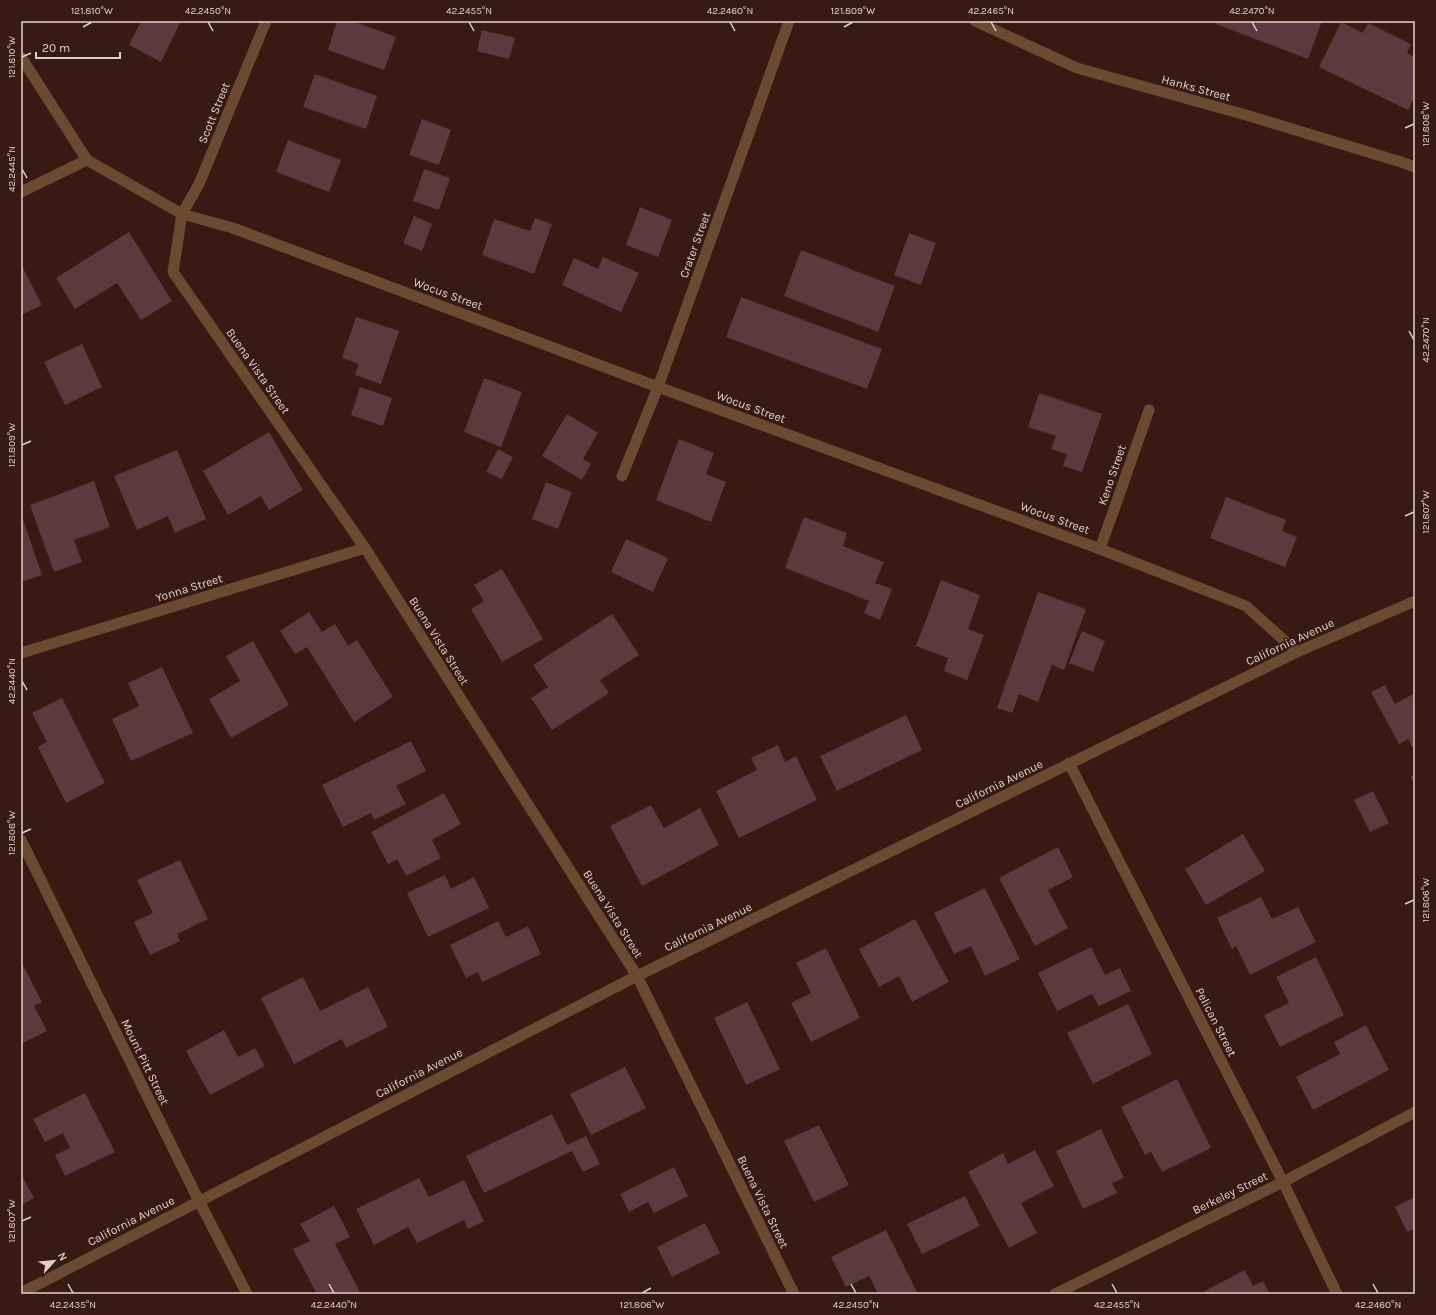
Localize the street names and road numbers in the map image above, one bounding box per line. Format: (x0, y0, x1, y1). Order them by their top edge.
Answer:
street label: Hanks Street (1160, 72, 1232, 104)
street label: Scott Street (195, 80, 233, 146)
street label: Crater Street (677, 210, 714, 280)
street label: Wocus Street (412, 275, 485, 313)
street label: Buena Vista Street (223, 326, 293, 417)
street label: Wocus Street (715, 388, 788, 426)
street label: Keno Street (1095, 442, 1129, 507)
street label: Wocus Street (1019, 499, 1092, 537)
street label: Yonna Street (154, 571, 225, 605)
street label: Buena Vista Street (406, 594, 472, 688)
street label: California Avenue (1244, 615, 1336, 669)
street label: California Avenue (953, 757, 1045, 811)
street label: Buena Vista Street (580, 867, 646, 961)
street label: California Avenue (662, 900, 754, 954)
street label: Pelican Street (1193, 985, 1240, 1059)
street label: Mount Pitt Street (118, 1017, 172, 1108)
street label: California Avenue (373, 1045, 465, 1101)
street label: Buena Vista Street (735, 1153, 792, 1251)
street label: Berkeley Street (1190, 1169, 1270, 1217)
street label: California Avenue (85, 1193, 177, 1249)

